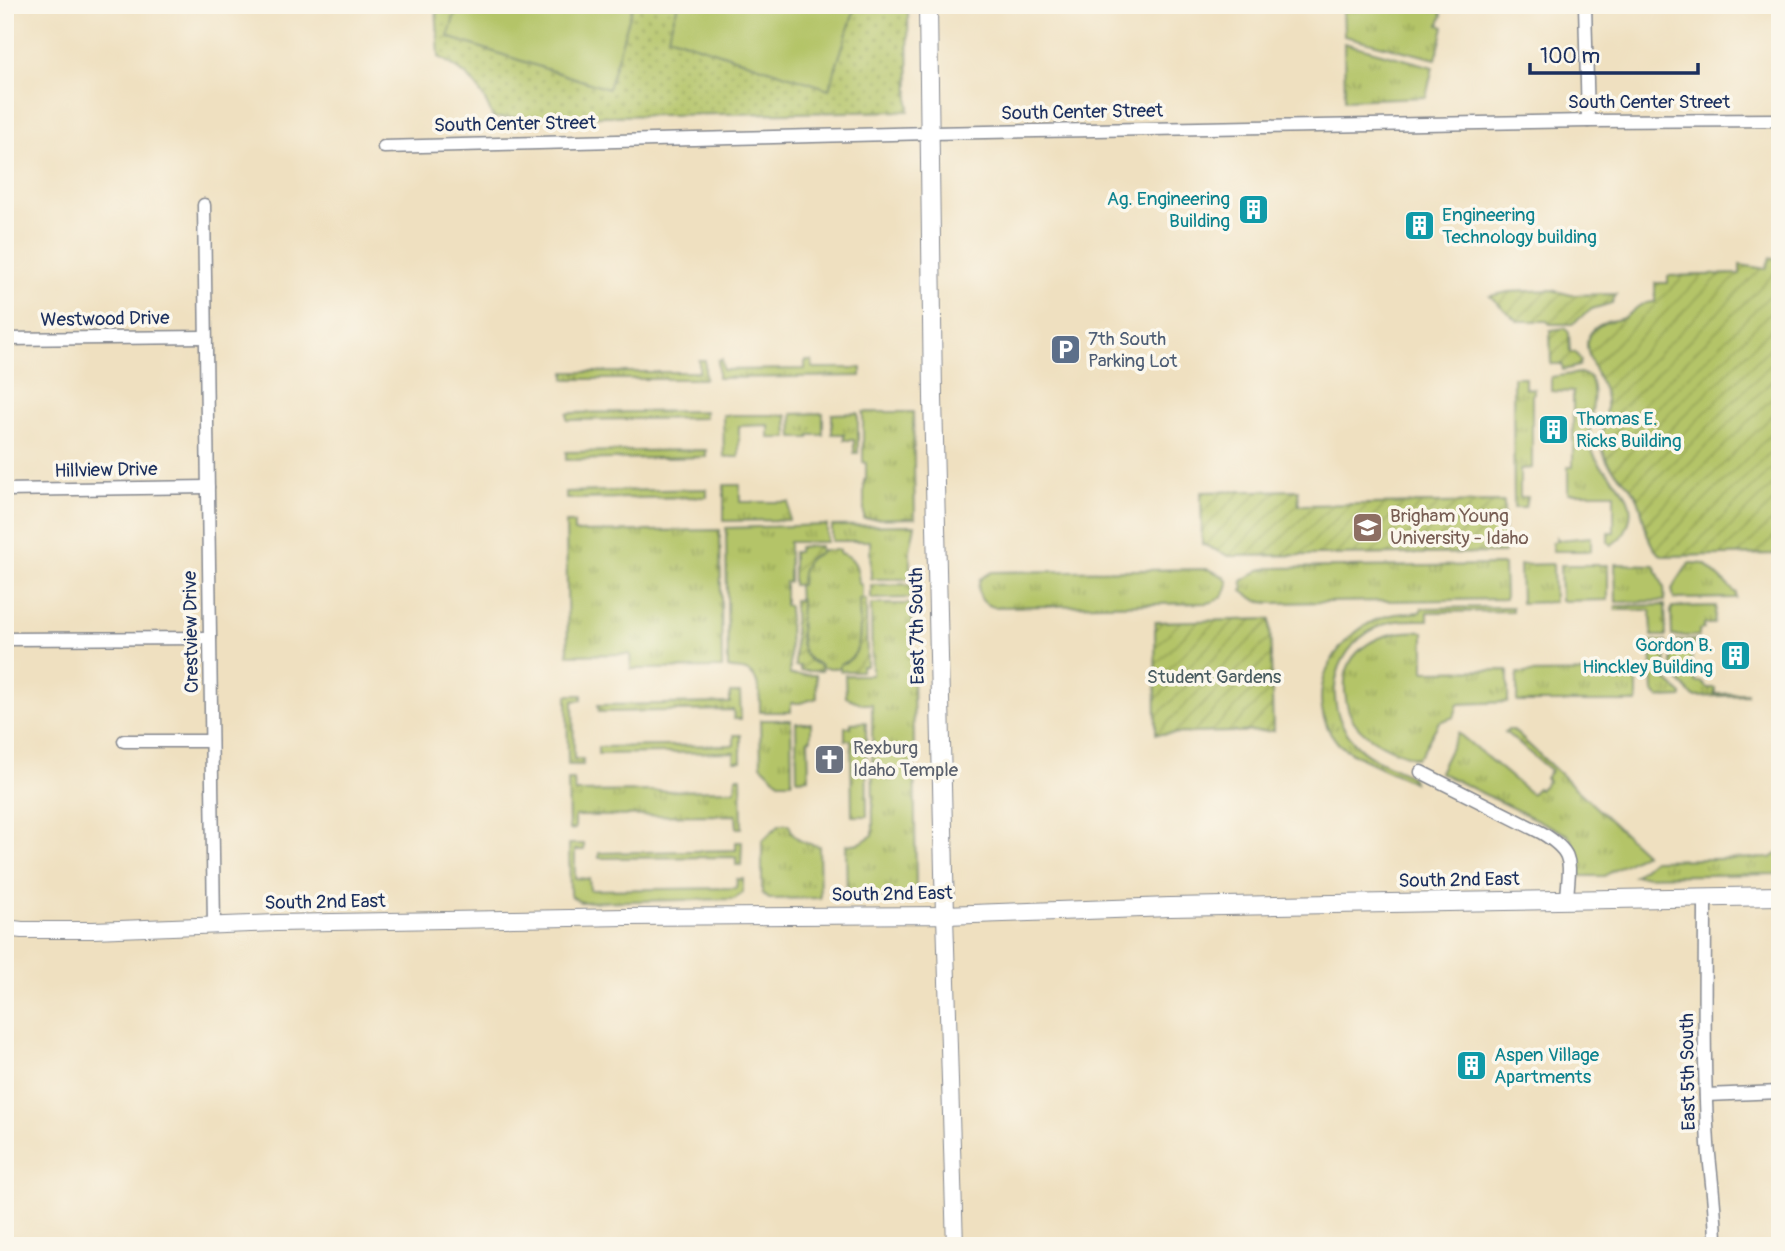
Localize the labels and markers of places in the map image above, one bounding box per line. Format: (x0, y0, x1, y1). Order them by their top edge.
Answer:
place label: Ag. Engineering Building (1107, 187, 1230, 233)
building icon: Ag. Engineering Building (1236, 193, 1270, 227)
place label: Engineering Technology building (1442, 203, 1597, 249)
building icon: Engineering Technology building (1402, 209, 1436, 243)
place label: 7th South Parking Lot (1088, 327, 1178, 373)
parking icon: 7th South Parking Lot (1048, 333, 1082, 367)
place label: Thomas E. Ricks Building (1576, 407, 1682, 453)
building icon: Thomas E. Ricks Building (1536, 413, 1570, 447)
place label: Brigham Young University - Idaho (1390, 504, 1529, 550)
school or university icon: Brigham Young University - Idaho (1350, 510, 1384, 544)
place label: Gordon B. Hinckley Building (1582, 633, 1713, 679)
building icon: Gordon B. Hinckley Building (1719, 639, 1753, 673)
place label: Rexburg Idaho Temple (853, 736, 959, 782)
church icon: Rexburg Idaho Temple (813, 742, 847, 776)
place label: Aspen Village Apartments (1494, 1043, 1600, 1089)
building icon: Aspen Village Apartments (1454, 1049, 1488, 1083)

